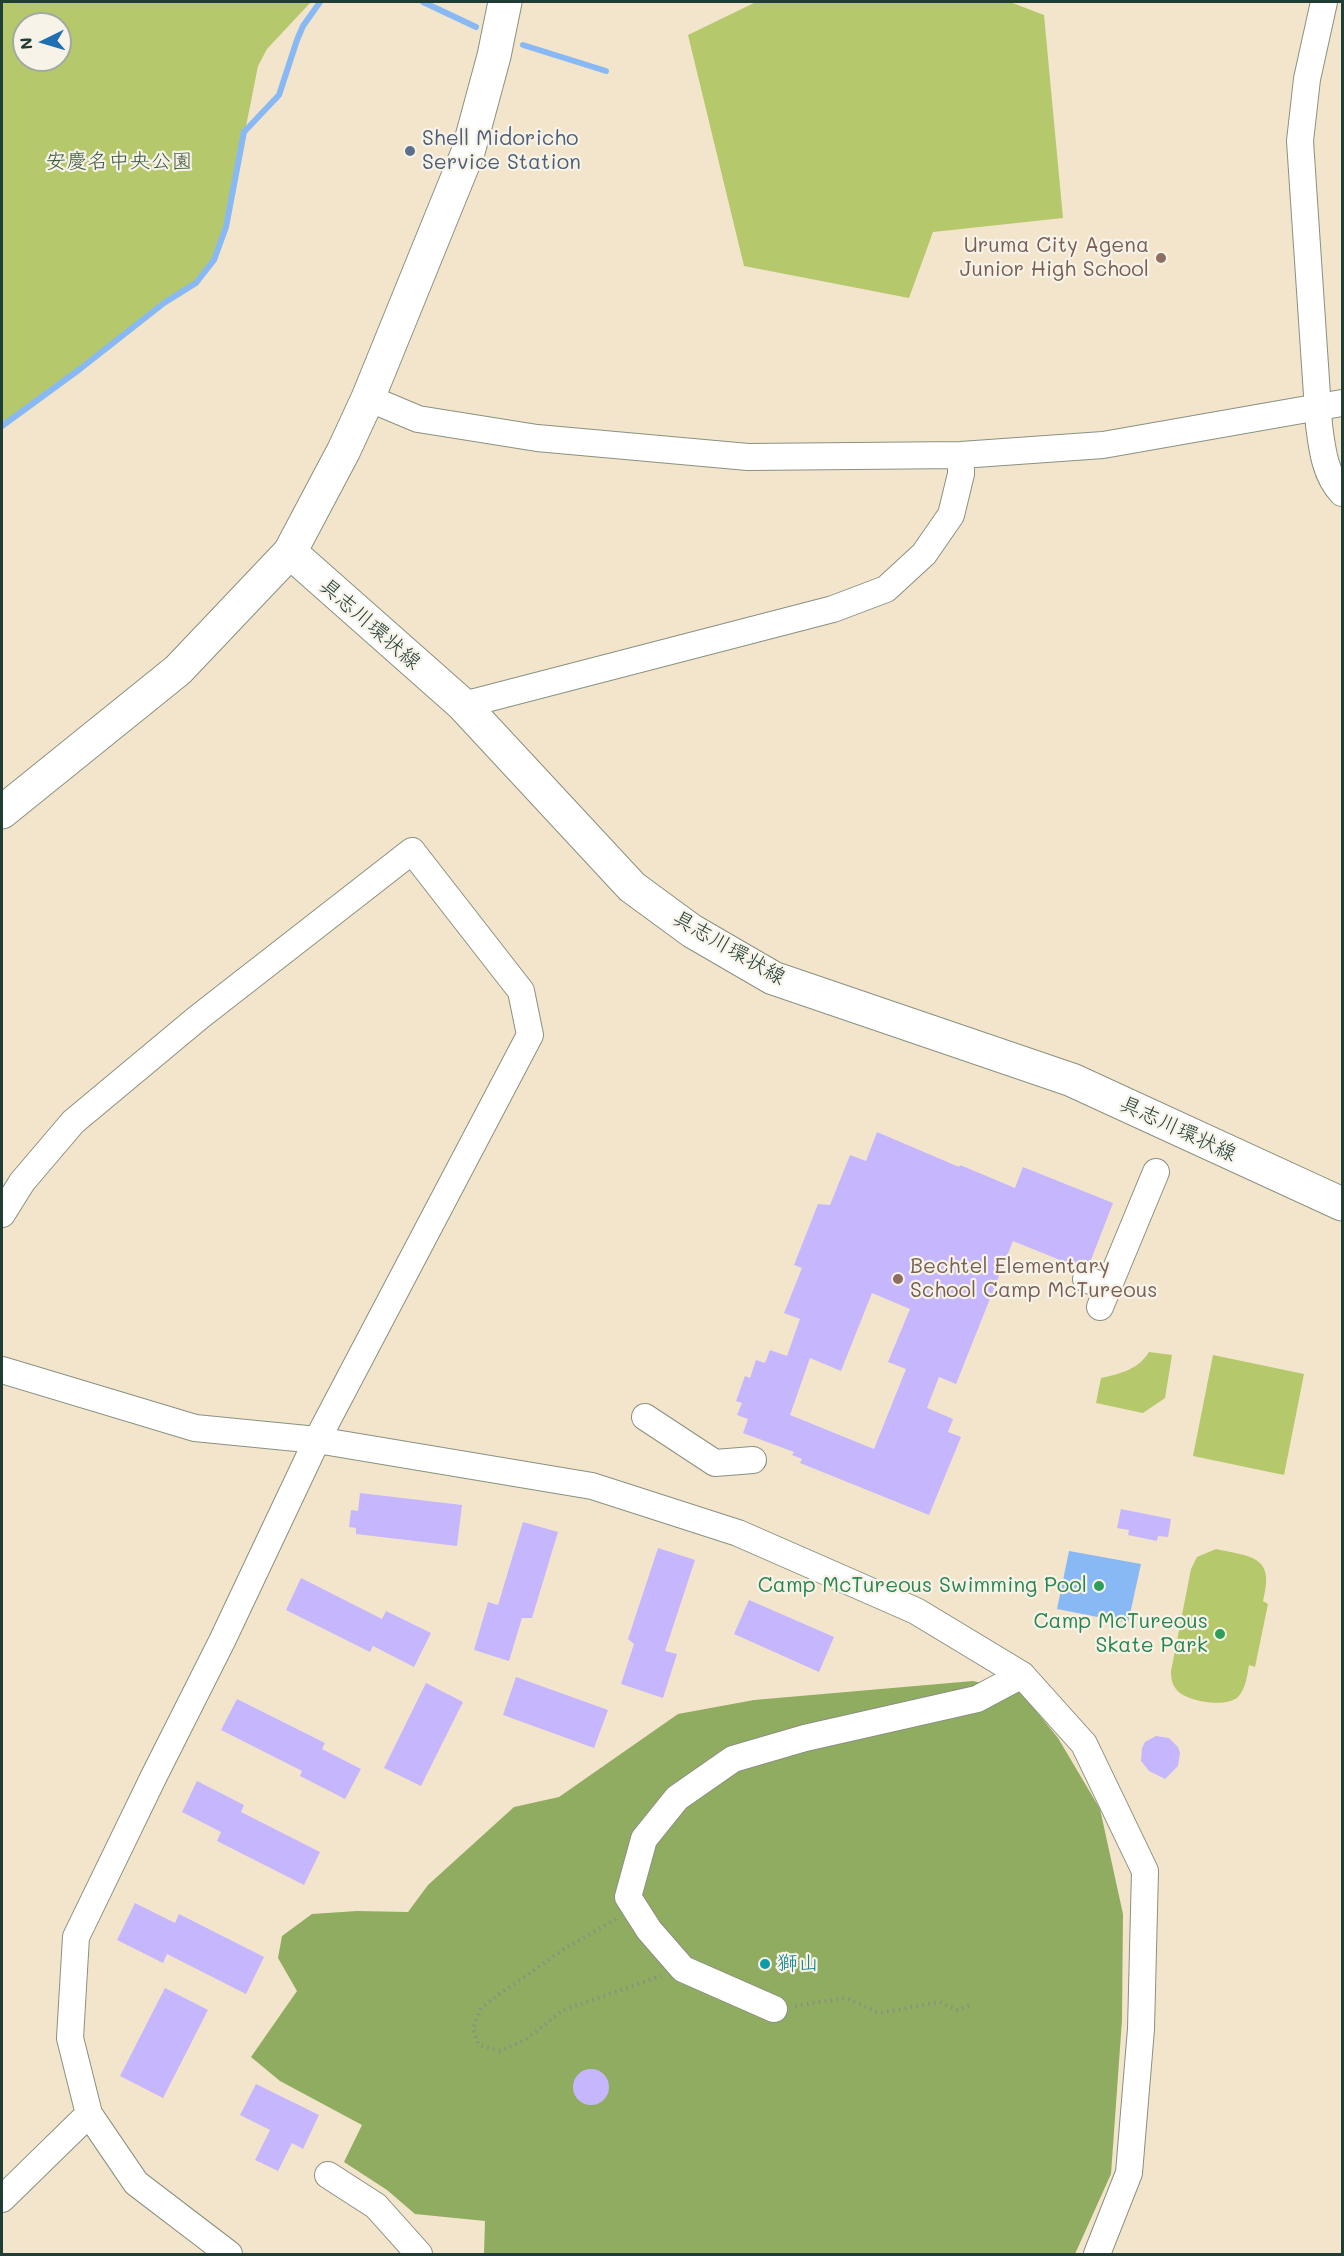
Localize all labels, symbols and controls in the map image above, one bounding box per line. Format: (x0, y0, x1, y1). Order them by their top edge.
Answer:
north arrow (12, 12, 72, 72)
text: N (15, 36, 37, 50)
place label: Shell Midoricho Service Station (422, 126, 581, 176)
marker: Shell Midoricho Service Station (403, 144, 417, 158)
park label: 安慶名中央公園 (46, 149, 192, 175)
place label: Uruma City Agena Junior High School (960, 233, 1149, 283)
marker: Uruma City Agena Junior High School (1154, 251, 1168, 265)
street label: 具志川環状線 (314, 573, 426, 675)
street label: 具志川環状線 (668, 906, 790, 990)
street label: 具志川環状線 (1116, 1091, 1240, 1167)
place label: Bechtel Elementary School Camp McTureous (910, 1254, 1157, 1304)
marker: Bechtel Elementary School Camp McTureous (891, 1272, 905, 1286)
place label: Camp McTureous Swimming Pool (758, 1573, 1087, 1599)
marker: Camp McTureous Swimming Pool (1092, 1579, 1106, 1593)
place label: Camp McTureous Skate Park (1034, 1609, 1208, 1659)
marker: Camp McTureous Skate Park (1213, 1627, 1227, 1641)
place label: 獅山 (777, 1951, 819, 1977)
marker: 獅山 (758, 1957, 772, 1971)

